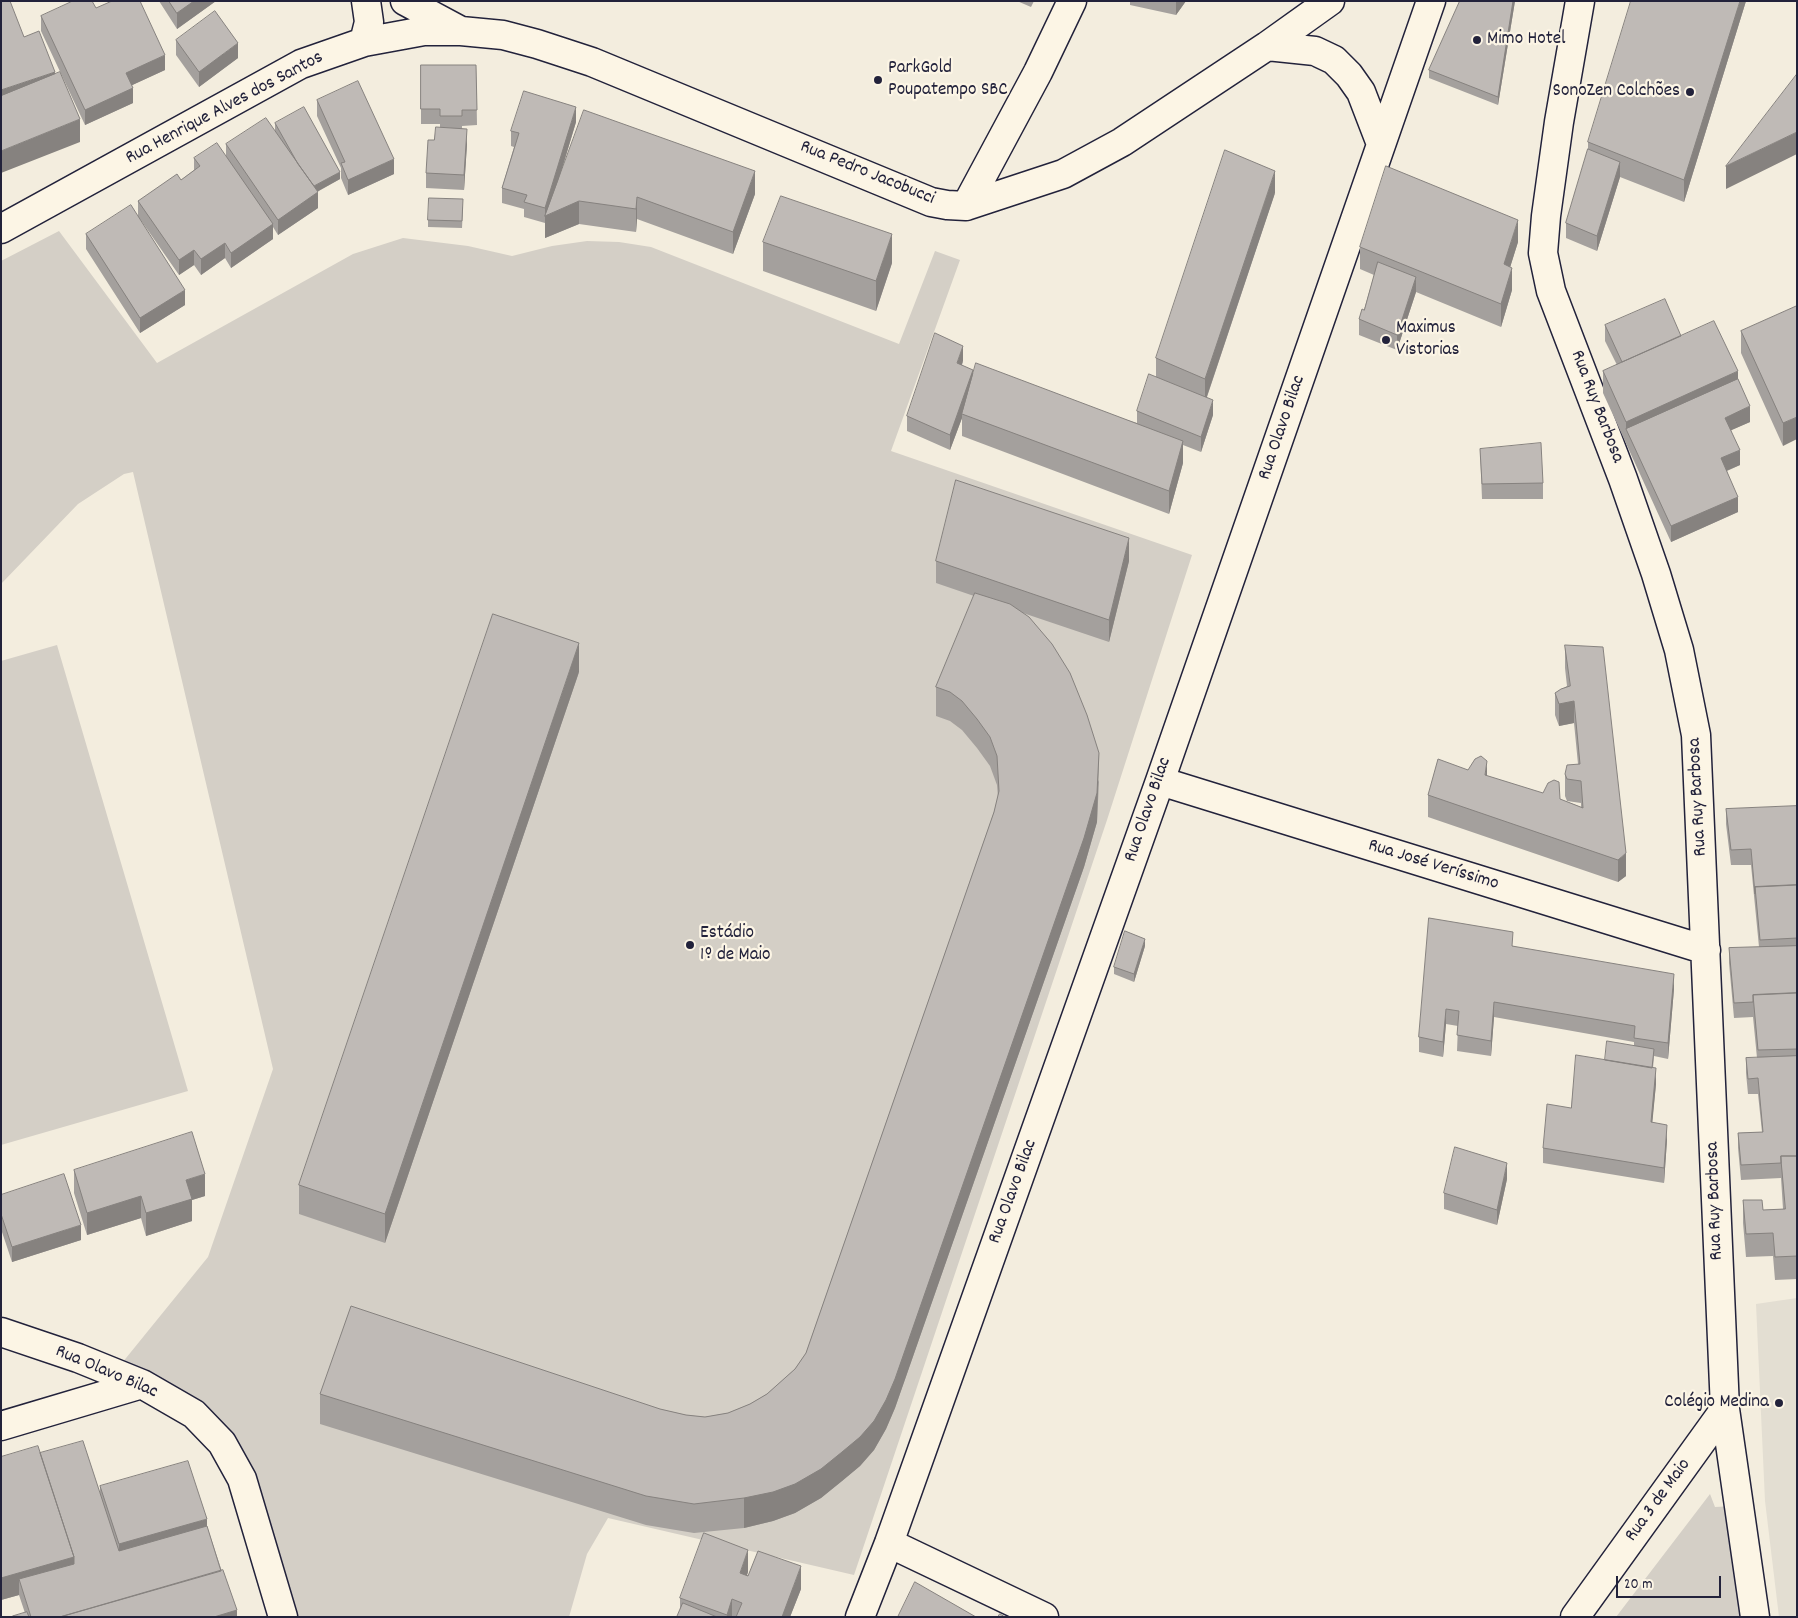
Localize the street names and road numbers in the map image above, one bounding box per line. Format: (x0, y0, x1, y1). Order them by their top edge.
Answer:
street label: Rua Henrique Alves dos Santos (122, 47, 328, 171)
street label: Rua Pedro Jacobucci (796, 137, 938, 211)
street label: Rua Ruy Barbosa (1564, 347, 1628, 467)
street label: Rua Olavo Bilac (1254, 373, 1312, 483)
street label: Rua Ruy Barbosa (1685, 737, 1713, 857)
street label: Rua Olavo Bilac (1120, 755, 1178, 865)
street label: Rua José Veríssimo (1365, 835, 1501, 897)
street label: Rua Olavo Bilac (985, 1137, 1043, 1247)
street label: Rua Ruy Barbosa (1703, 1141, 1729, 1261)
street label: Rua Olavo Bilac (51, 1341, 161, 1405)
street label: Rua 3 de Maio (1621, 1455, 1697, 1547)

